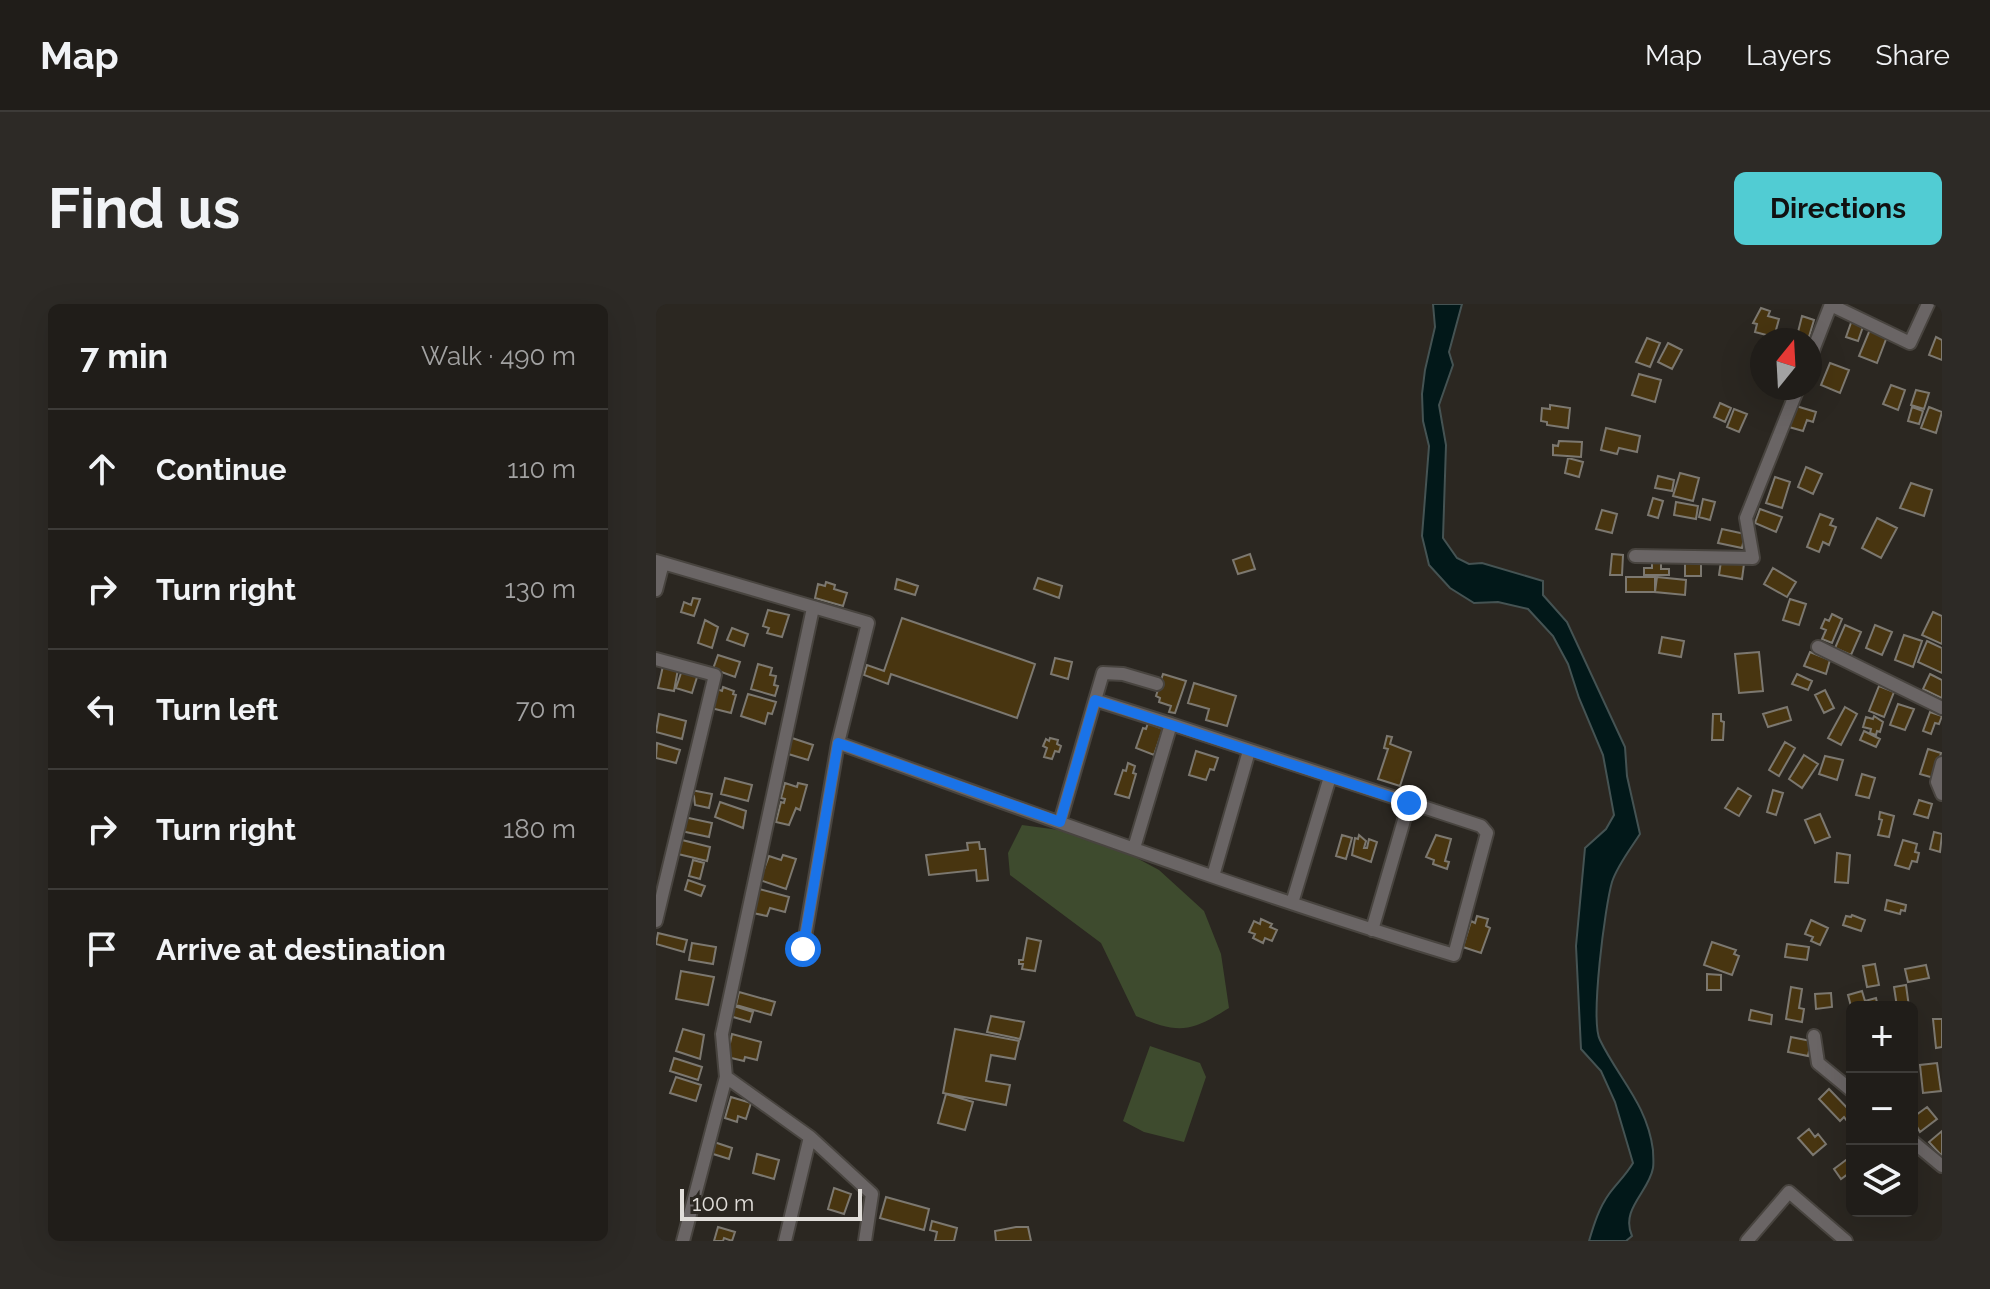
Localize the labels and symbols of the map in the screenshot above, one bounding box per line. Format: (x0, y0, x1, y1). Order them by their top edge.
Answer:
north arrow (1750, 328, 1822, 400)
route end (1391, 785, 1427, 821)
route start (785, 931, 821, 967)
scale bar (680, 1185, 862, 1221)

